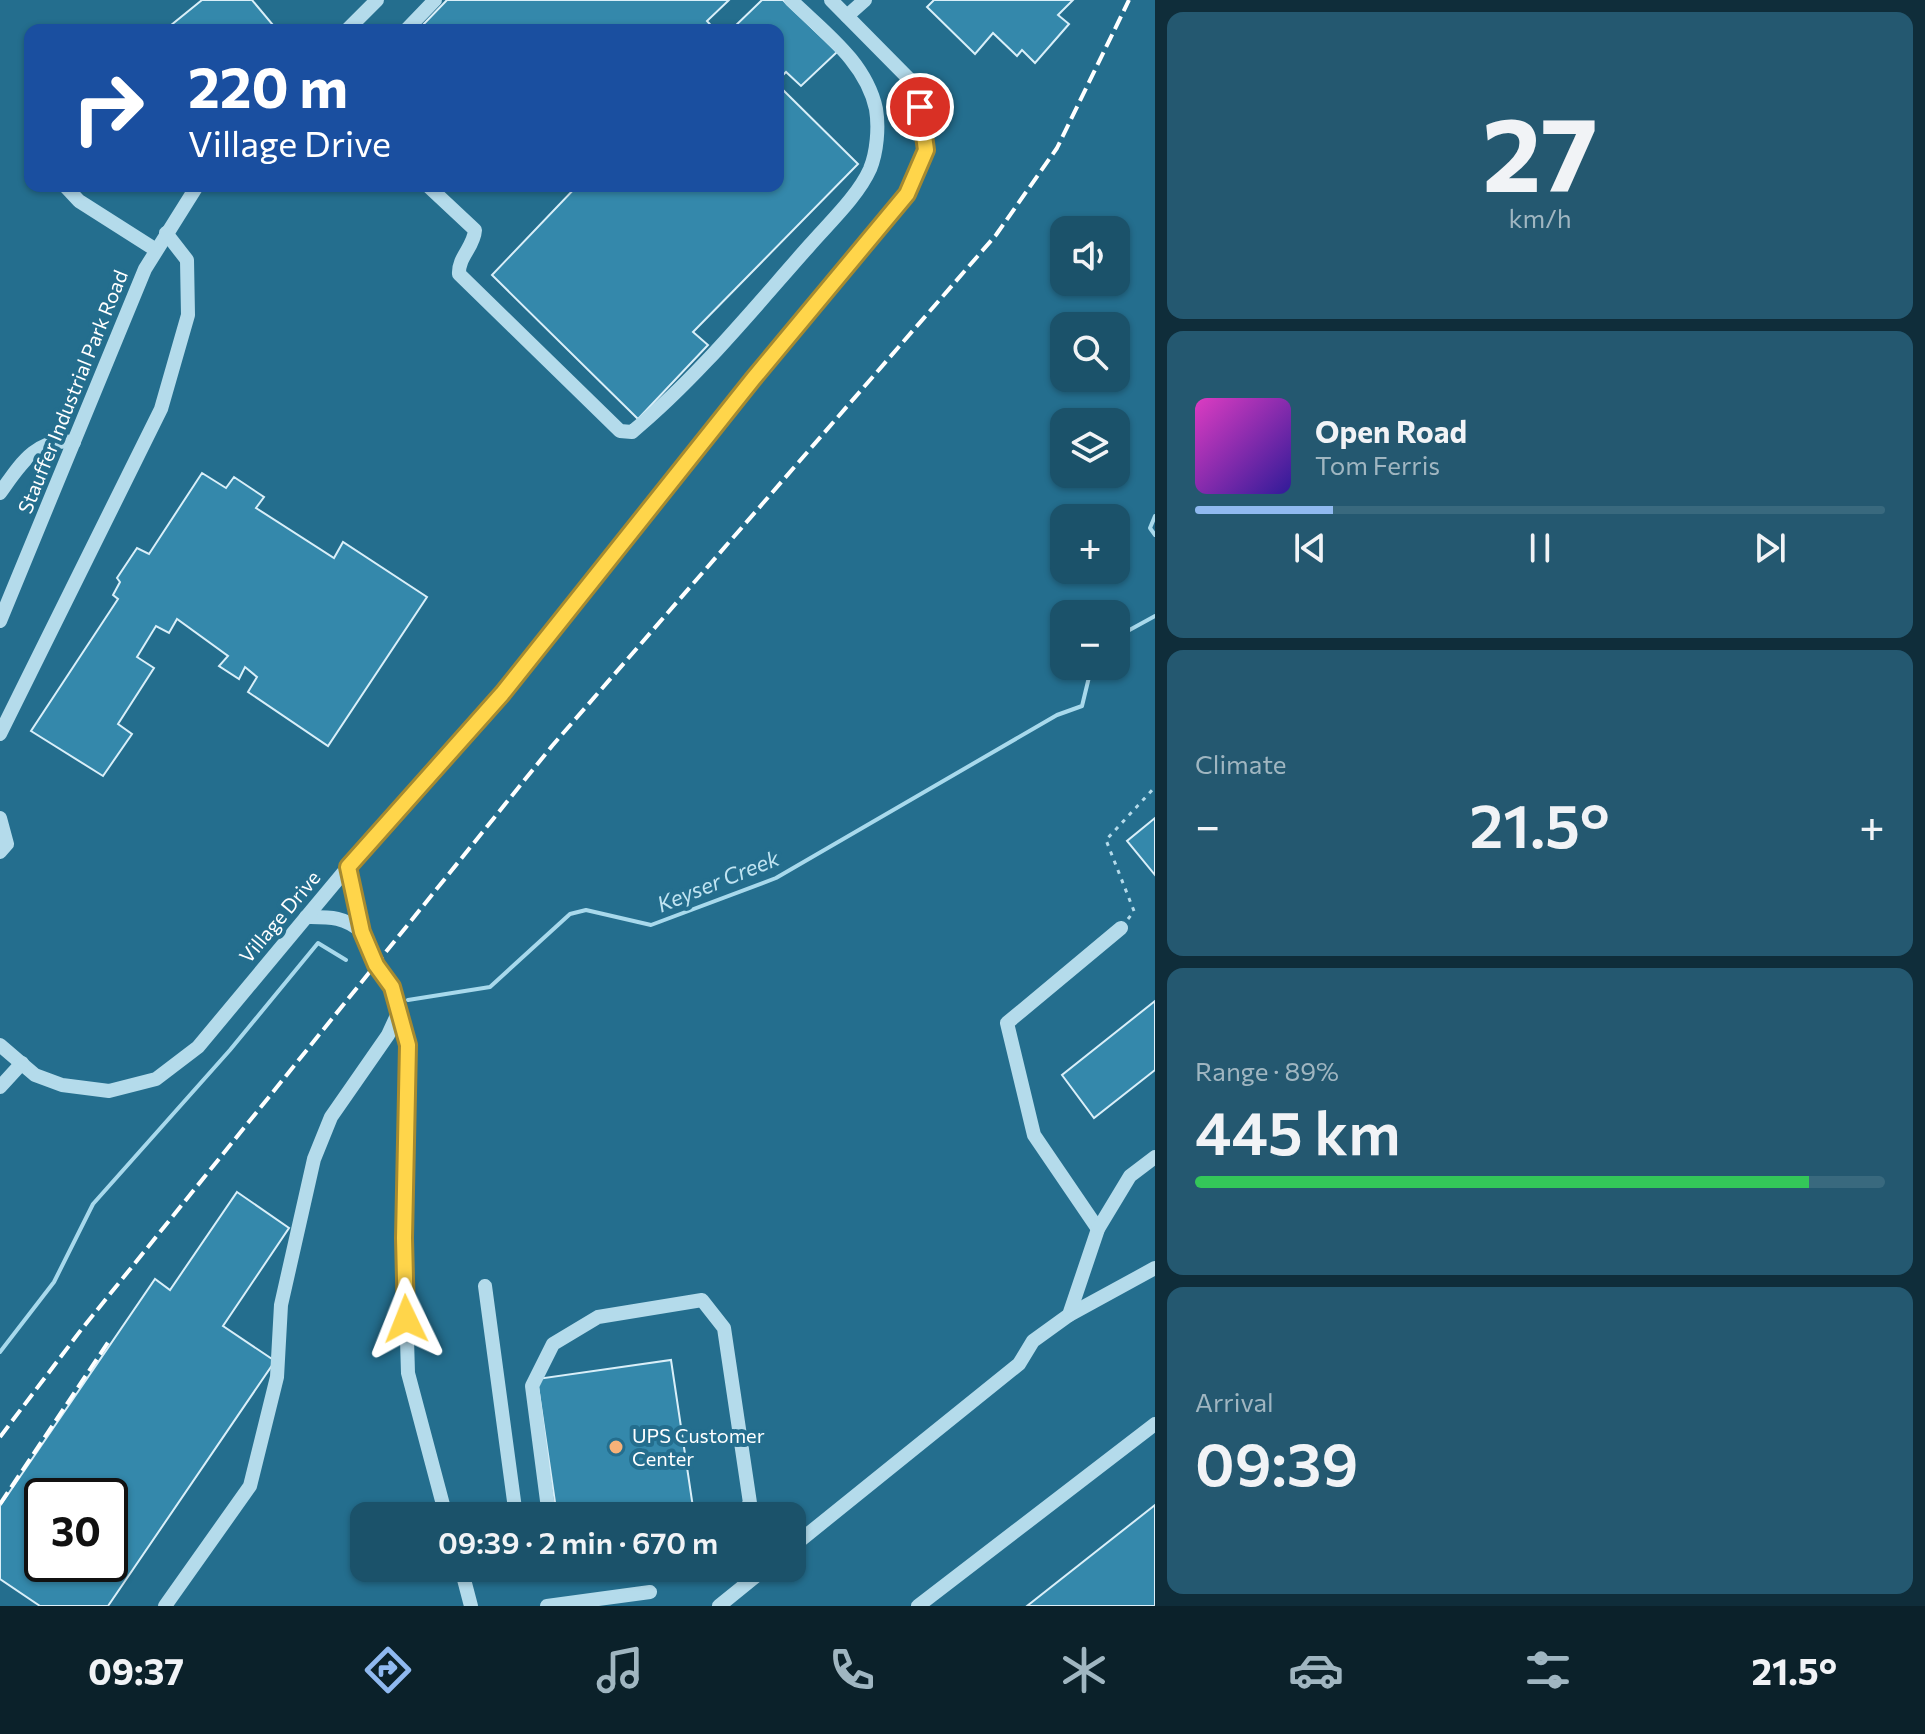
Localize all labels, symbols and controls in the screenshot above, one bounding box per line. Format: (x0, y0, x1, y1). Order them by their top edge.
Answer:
text: 220 m (188, 51, 348, 120)
icon: right (56, 56, 160, 160)
pin (886, 73, 954, 141)
icon: arrive (898, 85, 942, 129)
text: 27 (1482, 86, 1598, 213)
text: Village Drive (188, 120, 391, 164)
text: km/h (1508, 202, 1572, 233)
map controls (1050, 216, 1130, 680)
button: sound (1050, 216, 1130, 296)
street label: Stauffer Industrial Park Road (12, 266, 132, 517)
button: search (1050, 312, 1130, 392)
button: layers (1050, 408, 1130, 488)
text: Open Road (1315, 412, 1467, 449)
text: Tom Ferris (1315, 449, 1440, 480)
button: + (1050, 504, 1130, 584)
icon: previous (1288, 526, 1332, 570)
icon: pause (1518, 526, 1562, 570)
icon: next (1748, 526, 1792, 570)
button: − (1050, 600, 1130, 680)
text: Climate (1195, 748, 1287, 779)
text: 21.5° (1469, 787, 1610, 860)
text: − (1195, 797, 1220, 851)
text: + (1859, 797, 1885, 851)
water label: Keyser Creek (653, 843, 784, 917)
street label: Village Drive (234, 865, 325, 967)
text: Range · 89% (1195, 1055, 1339, 1086)
text: 445 km (1195, 1094, 1401, 1167)
position arrow (364, 1277, 448, 1361)
text: Arrival (1195, 1386, 1274, 1417)
place label: UPS Customer Center (632, 1423, 765, 1470)
text: 09:39 (1195, 1425, 1358, 1498)
marker: UPS Customer Center (607, 1438, 625, 1456)
speed limit sign: 30 (24, 1478, 128, 1582)
text: 09:39 · 2 min · 670 m (438, 1523, 718, 1560)
icon: directions (360, 1642, 416, 1698)
icon: music (592, 1642, 648, 1698)
icon: phone (824, 1642, 880, 1698)
icon: climate (1056, 1642, 1112, 1698)
icon: car (1288, 1642, 1344, 1698)
icon: filters (1520, 1642, 1576, 1698)
text: 09:37 (88, 1648, 184, 1692)
text: 21.5° (1751, 1648, 1837, 1692)

